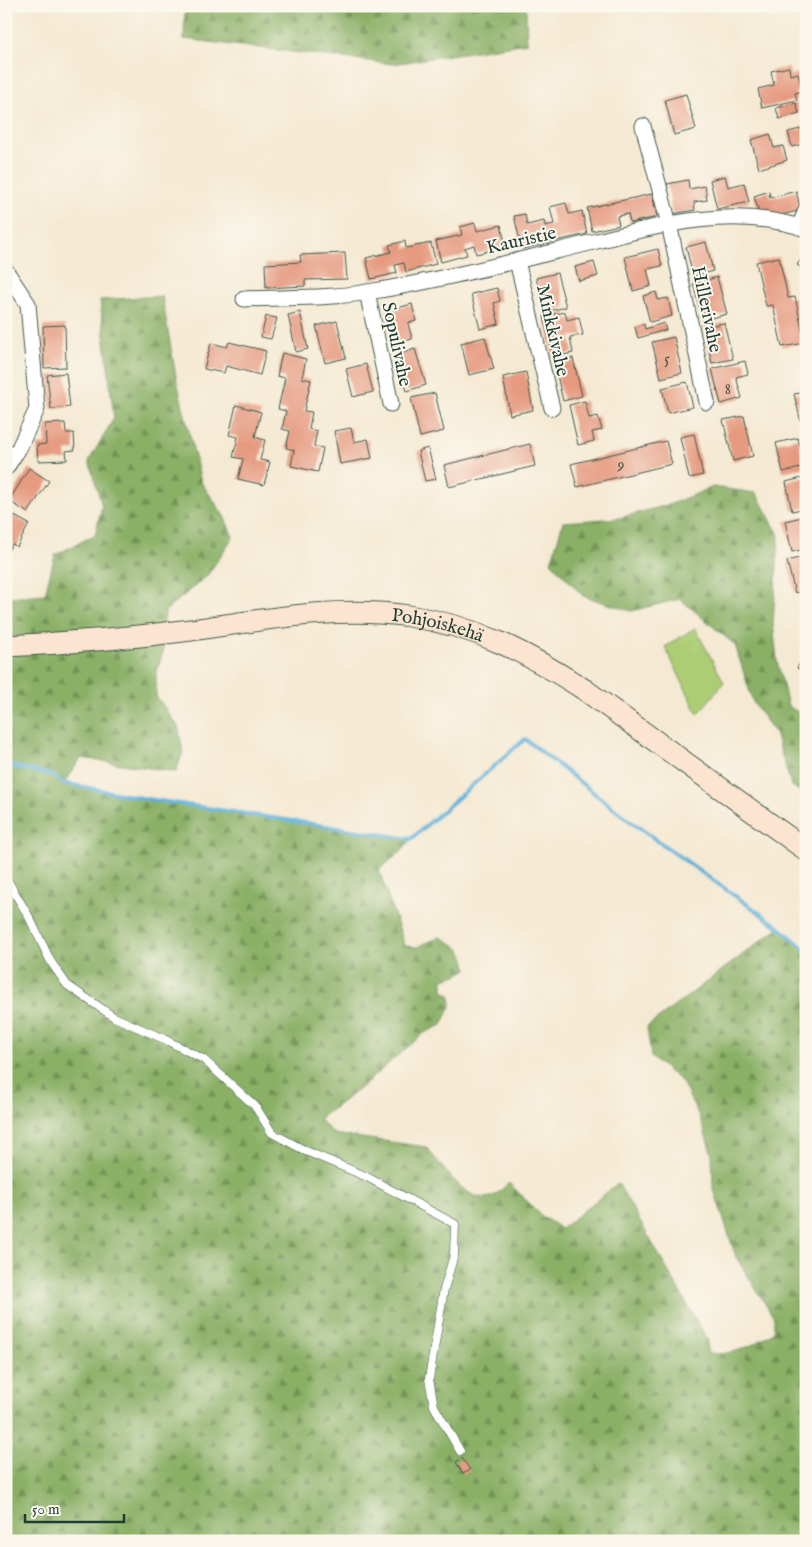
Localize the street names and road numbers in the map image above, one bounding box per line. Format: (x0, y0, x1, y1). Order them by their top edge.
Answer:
street label: Kauristie (484, 221, 559, 261)
street label: Hillerivahe (685, 264, 727, 355)
street label: Minkkivahe (530, 282, 574, 379)
street label: Sopulivahe (375, 300, 417, 389)
street label: Pohjoiskehä (390, 604, 488, 649)

